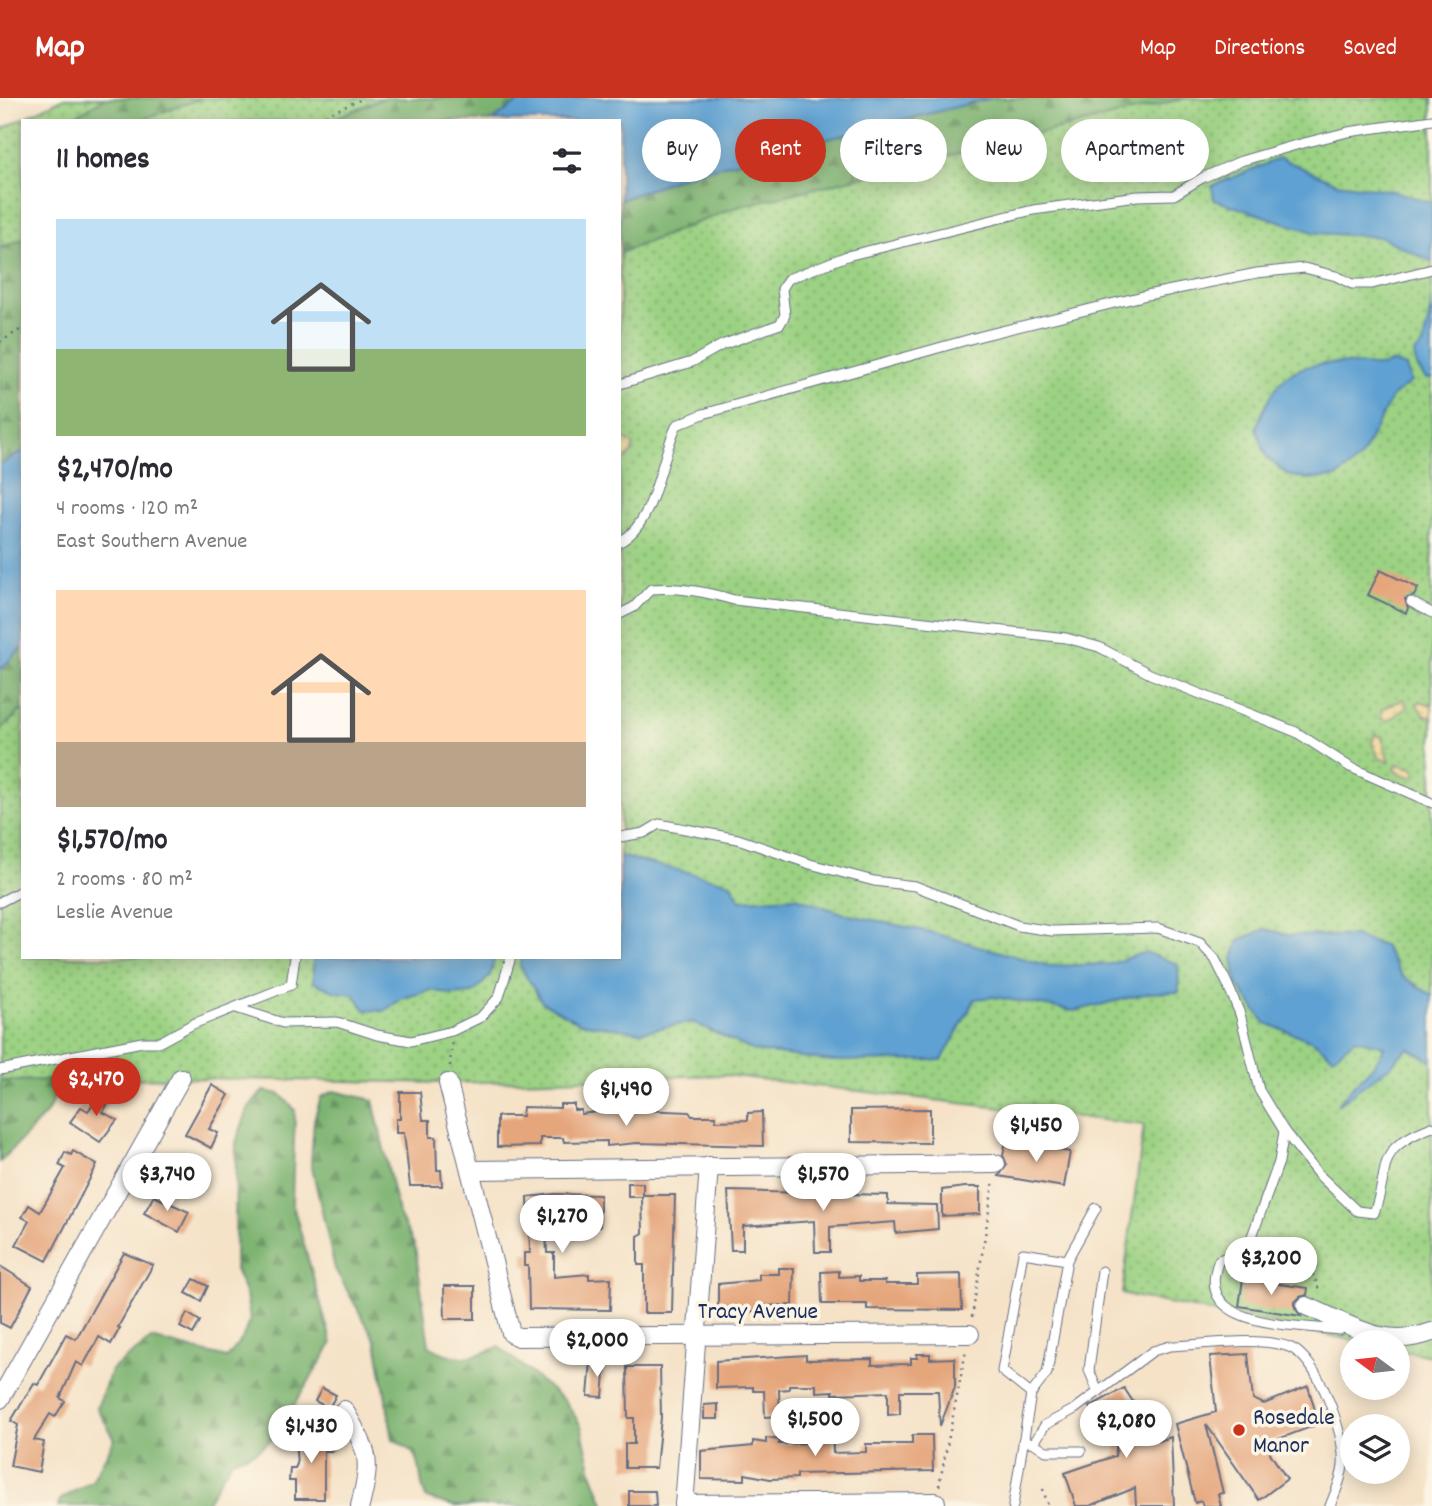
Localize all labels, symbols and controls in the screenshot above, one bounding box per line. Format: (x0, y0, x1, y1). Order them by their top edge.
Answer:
text: Map (35, 26, 85, 73)
text: Map (1140, 32, 1176, 66)
text: Directions (1214, 32, 1305, 66)
text: Saved (1343, 32, 1397, 66)
chip: Buy (642, 119, 721, 182)
chip: Rent (735, 119, 826, 182)
chip: Filters (840, 119, 947, 182)
chip: New (961, 119, 1047, 182)
chip: Apartment (1061, 119, 1209, 182)
text: 11 homes (56, 140, 150, 183)
icon: filters (548, 142, 586, 180)
icon: home (258, 264, 384, 390)
text: $2,470/mo (56, 450, 173, 493)
text: 4 rooms · 120 m² (56, 493, 198, 526)
text: East Southern Avenue (56, 526, 247, 559)
icon: home (258, 635, 384, 761)
text: $1,570/mo (56, 821, 168, 864)
text: 2 rooms · 80 m² (56, 864, 193, 897)
text: Leslie Avenue (56, 897, 173, 930)
pin: $2,470 (39, 1058, 153, 1118)
text: $2,470 (68, 1064, 124, 1097)
pin: $1,490 (569, 1068, 683, 1128)
text: $1,490 (599, 1074, 653, 1107)
pin: $1,450 (979, 1104, 1093, 1164)
text: $1,450 (1009, 1110, 1063, 1143)
pin: $3,740 (110, 1154, 224, 1213)
pin: $1,570 (766, 1154, 880, 1213)
text: $3,740 (138, 1159, 196, 1192)
text: $1,570 (796, 1159, 850, 1192)
pin: $1,270 (505, 1196, 619, 1255)
text: $1,270 (536, 1201, 588, 1234)
pin: $3,200 (1214, 1238, 1328, 1297)
text: $3,200 (1240, 1243, 1302, 1276)
street label: Tracy Avenue (698, 1296, 818, 1330)
pin: $2,000 (540, 1320, 654, 1379)
text: $2,000 (565, 1325, 629, 1358)
north arrow (1340, 1330, 1410, 1400)
map controls (1340, 1330, 1410, 1484)
pin: $1,500 (758, 1398, 872, 1458)
pin: $2,080 (1069, 1400, 1183, 1460)
place label: Rosedale Manor (1253, 1402, 1335, 1464)
text: $1,500 (787, 1404, 843, 1437)
pin: $1,430 (254, 1406, 368, 1465)
text: $2,080 (1096, 1406, 1156, 1439)
text: $1,430 (284, 1411, 338, 1444)
button: layers (1340, 1414, 1410, 1484)
marker: Rosedale Manor (1231, 1422, 1247, 1438)

